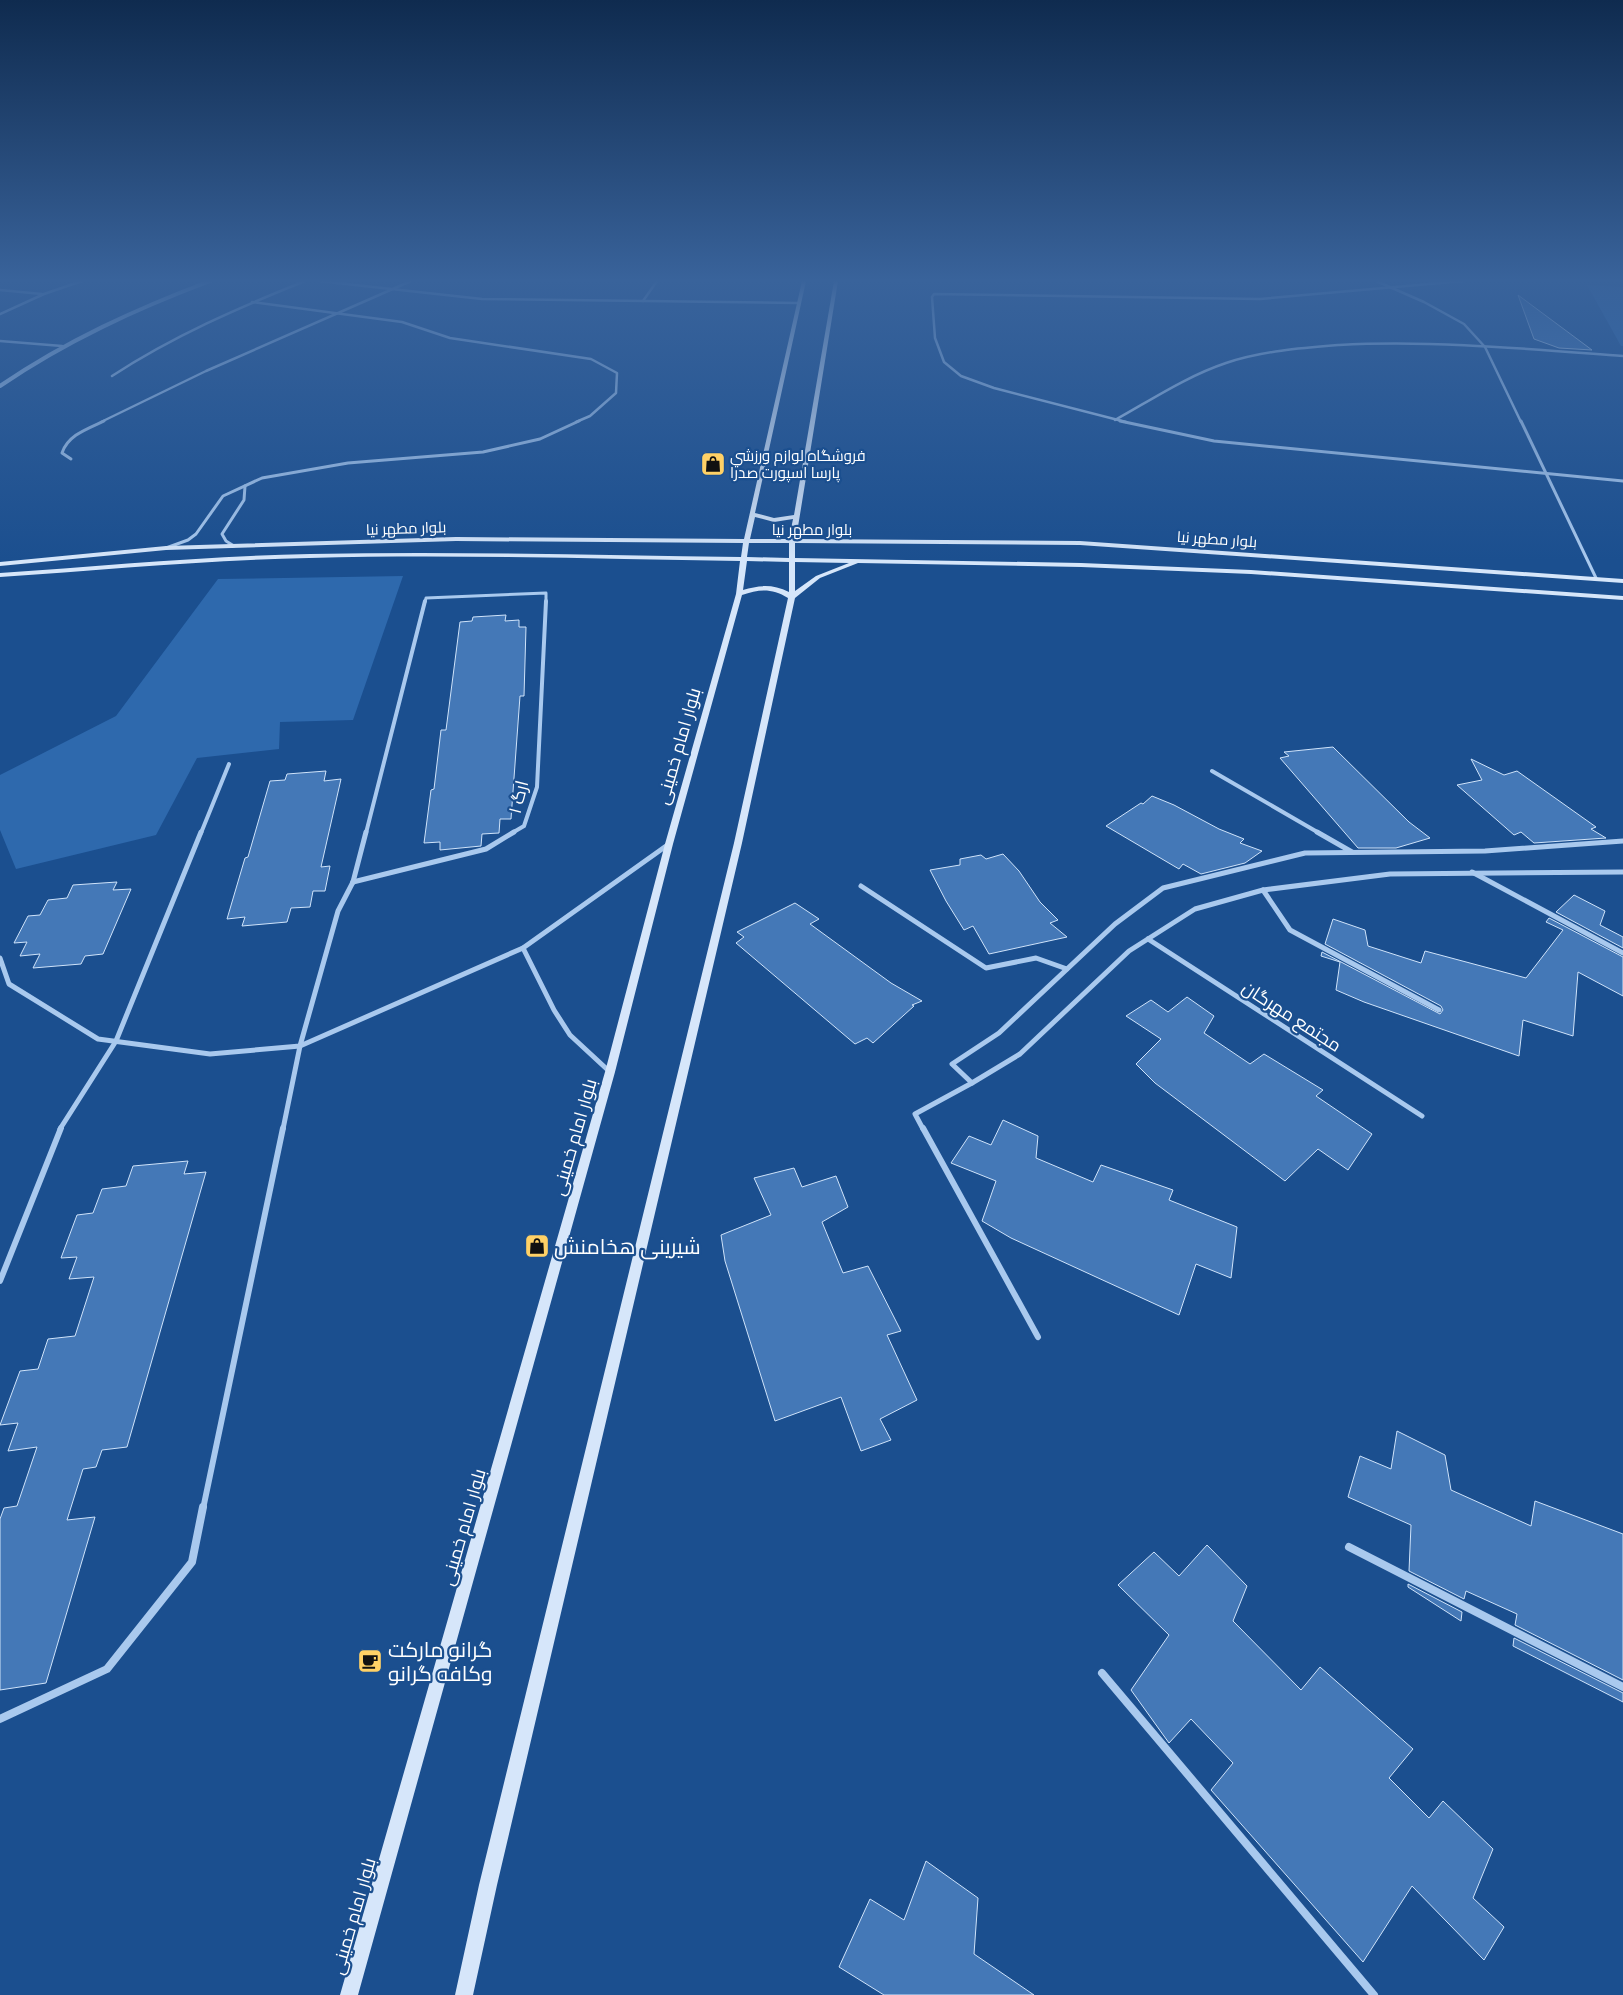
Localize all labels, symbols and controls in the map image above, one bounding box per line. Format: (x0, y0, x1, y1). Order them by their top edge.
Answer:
place label: فروشگاه لوازم ورزشي پارسا اسپورت صدرا (730, 446, 866, 483)
shop icon: فروشگاه لوازم ورزشي پارسا اسپورت صدرا (700, 451, 726, 477)
street label: بلوار مطهر نیا (365, 517, 447, 540)
street label: بلوار مطهر نیا (772, 520, 852, 540)
street label: بلوار مطهر نیا (1176, 527, 1258, 552)
street label: بلوار امام خمینی (650, 685, 707, 807)
street label: ارگ ۱ (503, 778, 533, 816)
street label: مجتمع مهرگان (1237, 975, 1346, 1057)
street label: بلوار امام خمینی (546, 1076, 603, 1198)
place label: شیرینی هخامنش (554, 1232, 701, 1260)
shop icon: شیرینی هخامنش (524, 1233, 550, 1259)
street label: بلوار امام خمینی (435, 1466, 492, 1588)
place label: گرانو مارکت وکافه گرانو (388, 1635, 492, 1687)
cafe icon: گرانو مارکت وکافه گرانو (357, 1648, 383, 1674)
street label: بلوار امام خمینی (325, 1855, 382, 1977)

